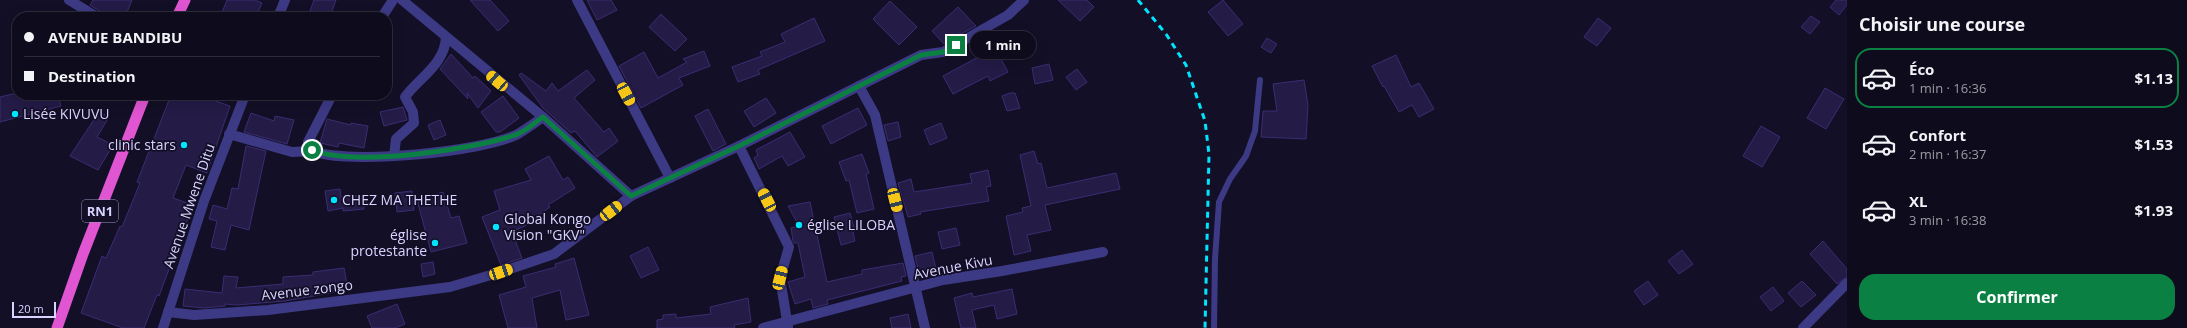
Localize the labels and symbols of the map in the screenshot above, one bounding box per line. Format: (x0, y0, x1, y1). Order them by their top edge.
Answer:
callout: 1 min (970, 31, 1036, 59)
route end (947, 36, 965, 54)
car (484, 69, 510, 93)
car (615, 81, 637, 107)
place label: Lisée KIVUVU (23, 104, 109, 123)
marker: Lisée KIVUVU (10, 109, 20, 119)
place label: clinic stars (108, 135, 176, 154)
marker: clinic stars (179, 140, 189, 150)
street label: Avenue Mwene Ditu (158, 141, 219, 271)
route start (303, 141, 321, 159)
car (756, 187, 778, 213)
car (886, 187, 904, 213)
place label: CHEZ MA THETHE (342, 190, 457, 209)
marker: CHEZ MA THETHE (329, 195, 339, 205)
car (598, 199, 624, 223)
road number: RN1 (82, 200, 118, 222)
place label: Global Kongo Vision "GKV" (504, 209, 591, 244)
place label: église LILOBA (807, 215, 895, 234)
marker: église LILOBA (794, 220, 804, 230)
marker: Global Kongo Vision "GKV" (491, 222, 501, 232)
place label: église protestante (351, 225, 427, 260)
marker: église protestante (430, 238, 440, 248)
street label: Avenue Kivu (912, 250, 994, 283)
car (488, 262, 514, 282)
car (771, 265, 789, 291)
street label: Avenue zongo (260, 274, 354, 305)
scale bar (12, 300, 56, 319)

